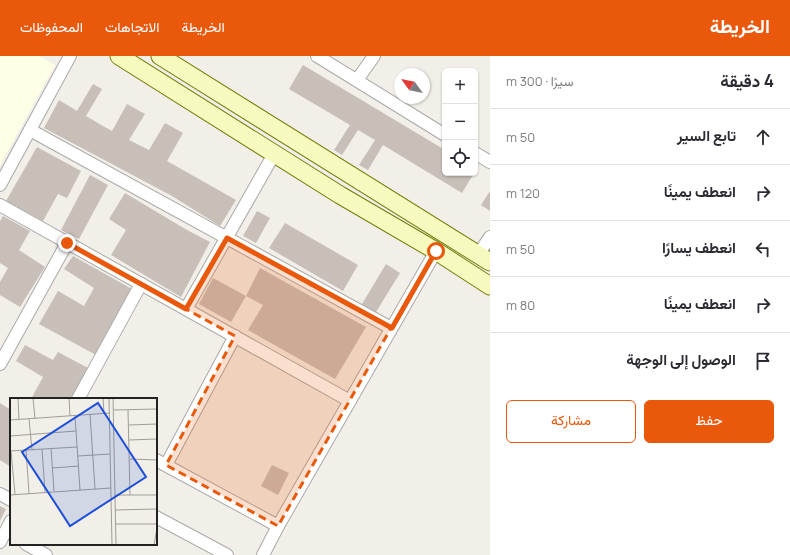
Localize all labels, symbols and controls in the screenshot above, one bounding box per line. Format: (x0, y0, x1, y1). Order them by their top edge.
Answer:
text: الخريطة (710, 13, 770, 39)
text: المحفوظات (20, 17, 83, 36)
text: الاتجاهات (105, 17, 159, 36)
text: الخريطة (181, 17, 225, 36)
north arrow (394, 68, 430, 104)
map controls (442, 68, 478, 176)
button: + (442, 68, 478, 104)
text: 4 دقيقة (720, 69, 774, 92)
text: سيرًا · 300 m (506, 72, 573, 90)
button: − (442, 104, 478, 140)
text: تابع السير (677, 125, 736, 146)
icon: ahead (752, 126, 774, 148)
text: 50 m (506, 128, 535, 146)
button: locate (442, 140, 478, 176)
text: انعطف يمينًا (664, 181, 736, 202)
icon: right (752, 182, 774, 204)
text: 120 m (506, 184, 540, 202)
route end (58, 234, 76, 252)
text: انعطف يسارًا (662, 237, 736, 258)
icon: left (752, 238, 774, 260)
text: 50 m (506, 240, 535, 258)
route start (427, 242, 445, 260)
text: انعطف يمينًا (664, 293, 736, 314)
icon: right (752, 294, 774, 316)
text: 80 m (506, 296, 535, 314)
text: الوصول إلى الوجهة (626, 349, 736, 370)
icon: arrive (752, 350, 774, 372)
inset map (10, 398, 157, 545)
button: مشاركة (506, 400, 636, 443)
button: حفظ (644, 400, 774, 443)

